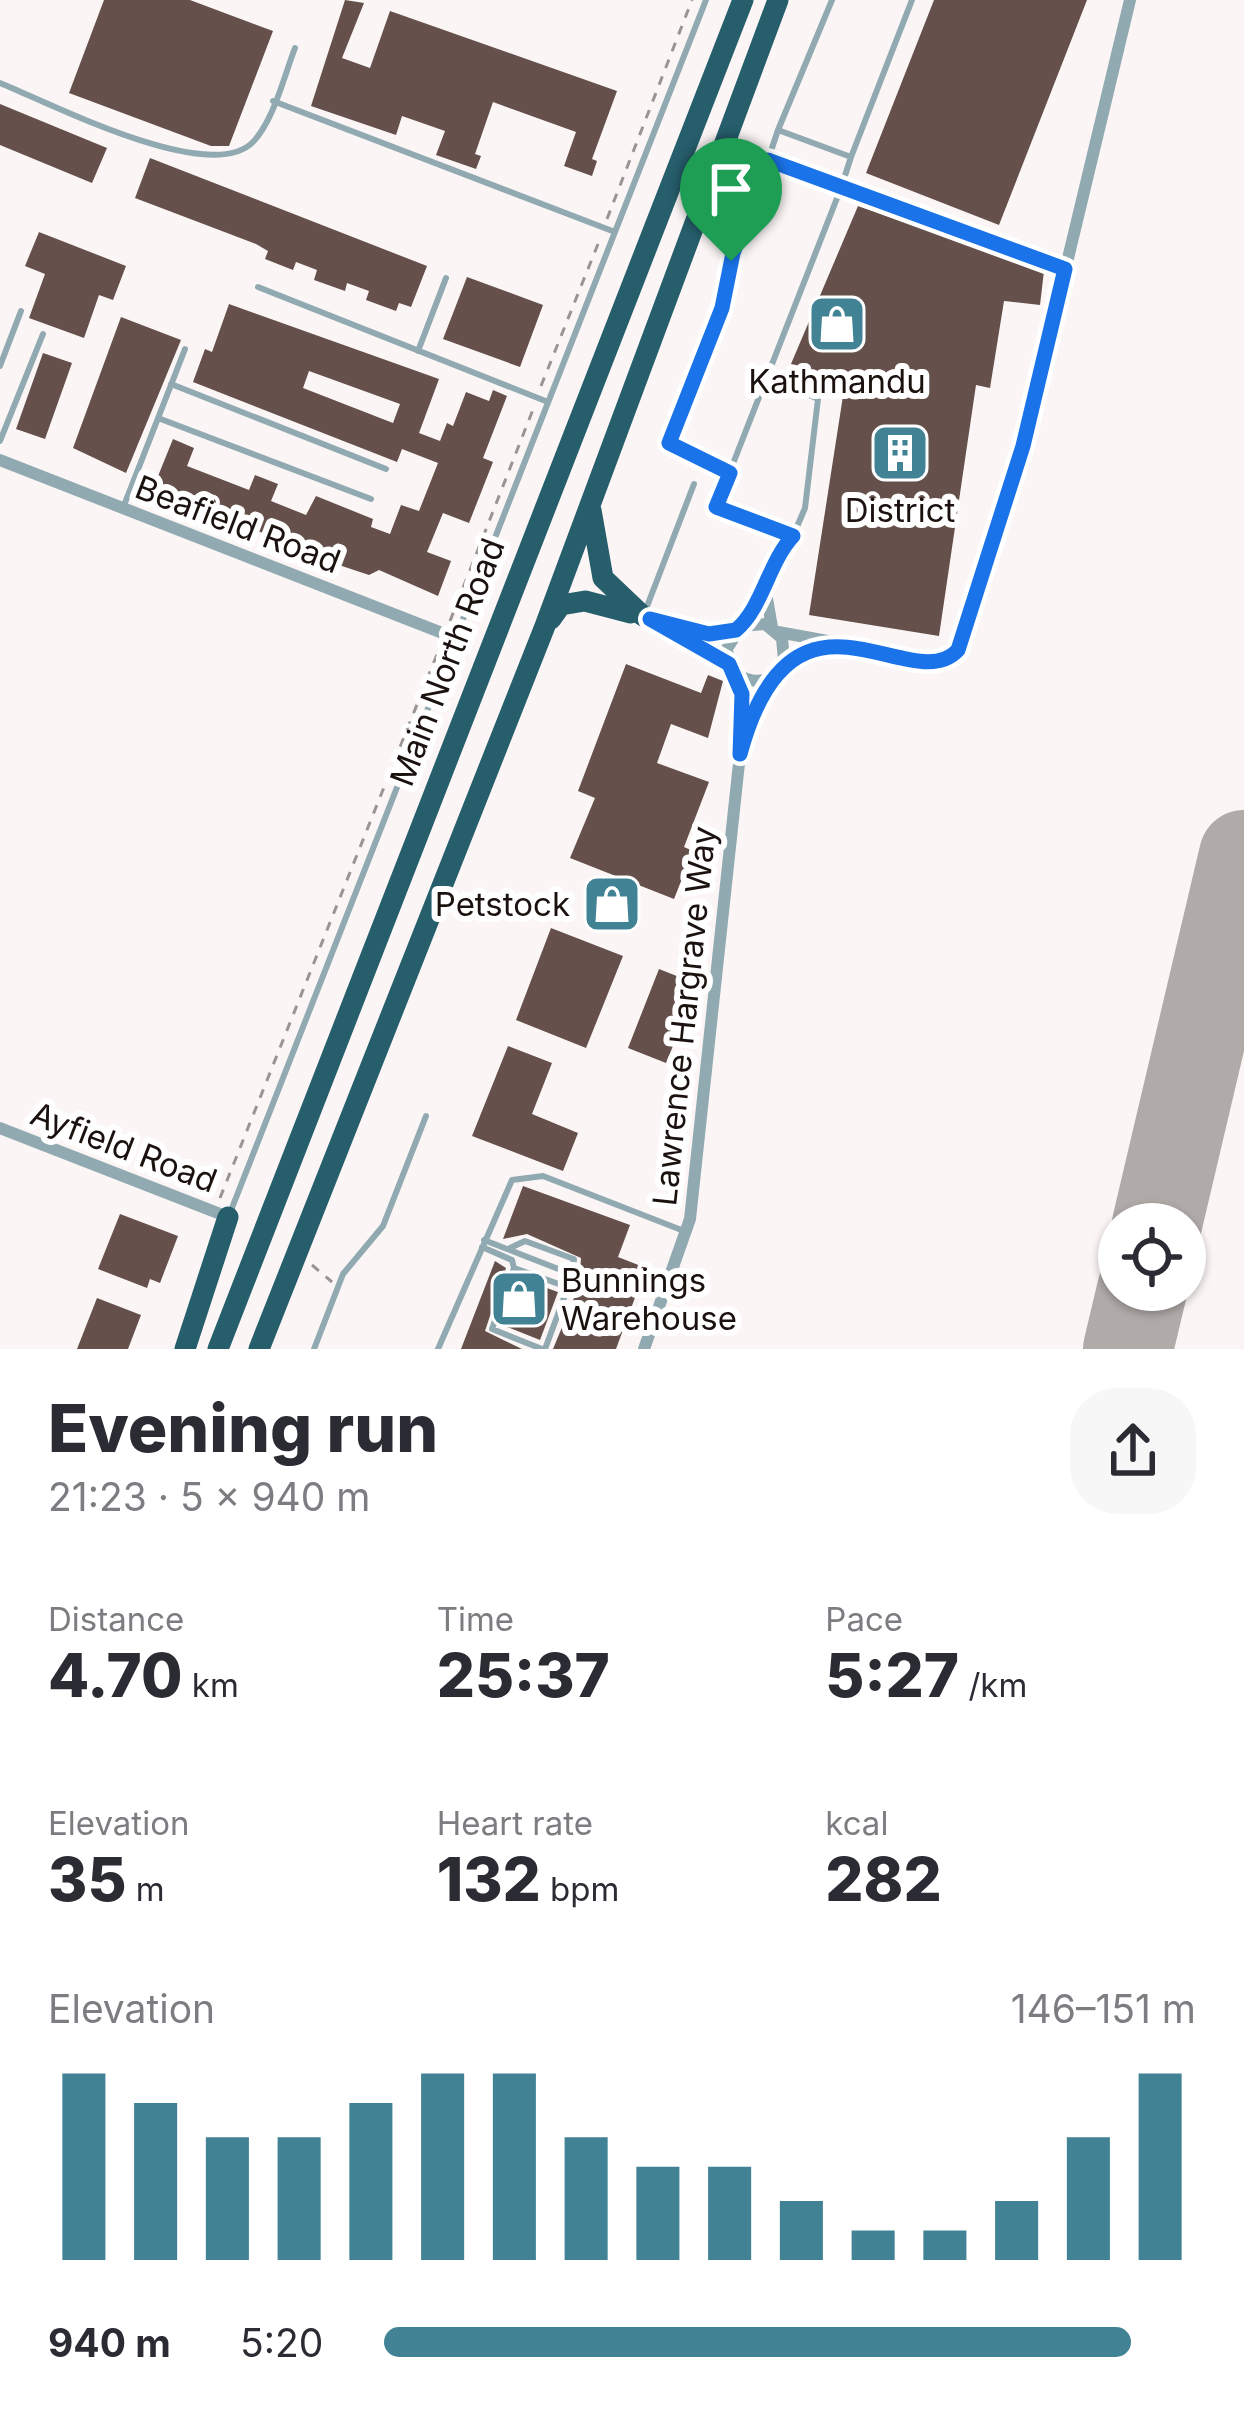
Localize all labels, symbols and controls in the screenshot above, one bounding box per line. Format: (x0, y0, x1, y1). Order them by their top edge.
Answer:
pin (680, 138, 782, 261)
icon: arrive (698, 156, 764, 222)
shop icon: Kathmandu (806, 293, 868, 355)
place label: Kathmandu (748, 361, 926, 401)
building icon: District (869, 422, 931, 484)
street label: Beafield Road (130, 467, 346, 581)
place label: District (845, 490, 956, 530)
street label: Main North Road (381, 533, 513, 791)
street label: Lawrence Hargrave Way (644, 824, 724, 1208)
shop icon: Petstock (581, 873, 643, 935)
place label: Petstock (435, 884, 570, 924)
street label: Ayfield Road (25, 1093, 223, 1201)
map controls (1098, 1203, 1206, 1311)
button: locate (1098, 1203, 1206, 1311)
place label: Bunnings Warehouse (561, 1260, 737, 1338)
shop icon: Bunnings Warehouse (488, 1268, 550, 1330)
text: Evening run (48, 1388, 438, 1468)
button: share (1070, 1388, 1196, 1514)
text: 21:23 · 5 × 940 m (48, 1473, 371, 1520)
text: Distance (48, 1599, 184, 1639)
text: Time (437, 1599, 514, 1639)
text: Pace (825, 1599, 903, 1639)
text: 4.70 (48, 1639, 182, 1711)
text: 25:37 (437, 1639, 610, 1711)
text: 5:27 (825, 1639, 959, 1711)
text: km (182, 1665, 239, 1705)
text: /km (959, 1665, 1027, 1705)
text: Elevation (48, 1803, 189, 1843)
text: Heart rate (437, 1803, 593, 1843)
text: kcal (825, 1803, 888, 1843)
text: 35 (48, 1843, 127, 1915)
text: 132 (437, 1843, 541, 1915)
text: 282 (825, 1843, 942, 1915)
text: m (127, 1869, 165, 1909)
text: bpm (541, 1869, 619, 1909)
text: Elevation (48, 1985, 215, 2032)
text: 146–151 m (1011, 1985, 1196, 2032)
text: 940 m (48, 2319, 171, 2366)
text: 5:20 (240, 2319, 323, 2366)

